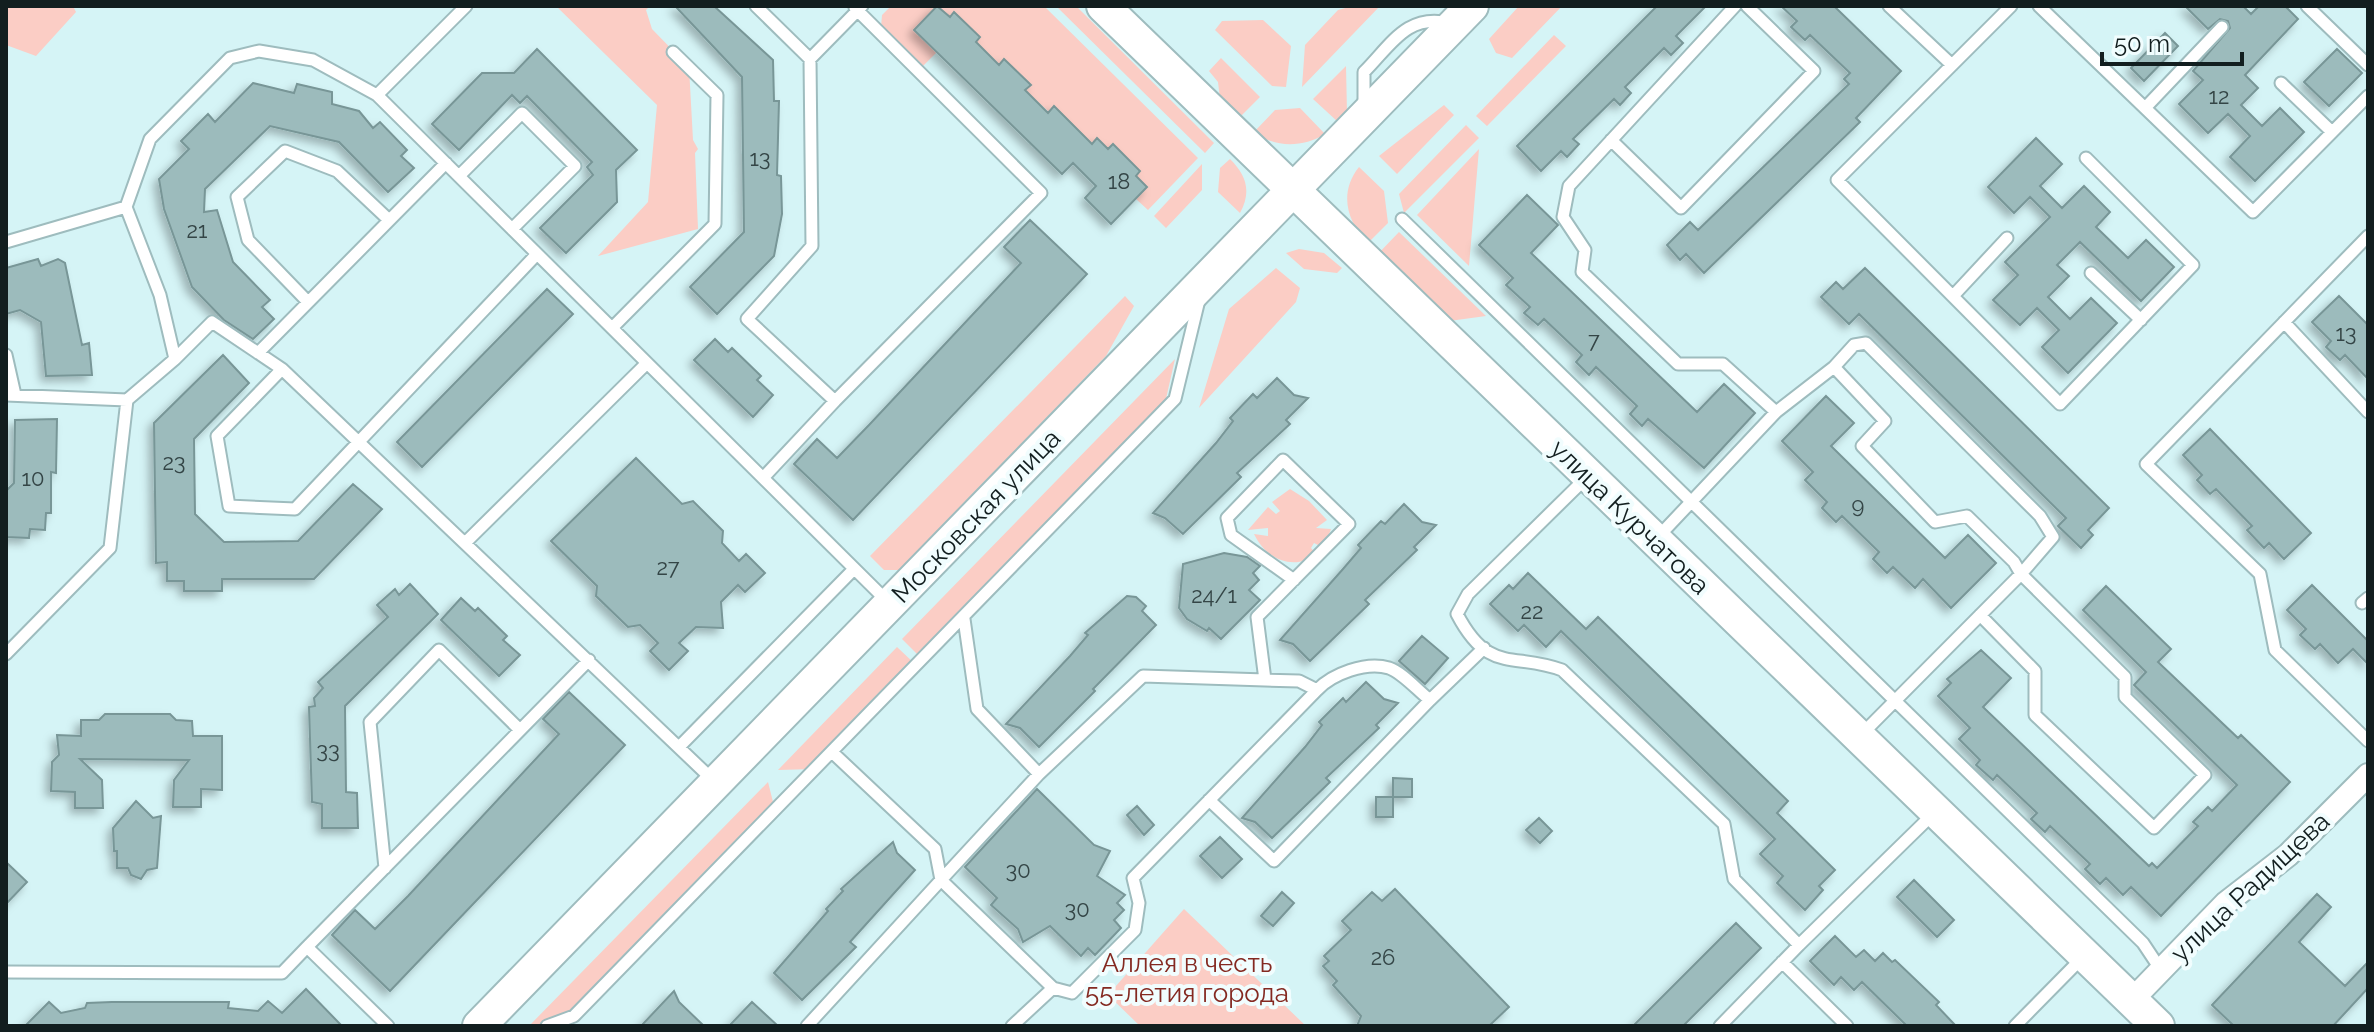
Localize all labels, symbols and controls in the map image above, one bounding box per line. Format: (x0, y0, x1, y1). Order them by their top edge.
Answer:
scale bar (2102, 16, 2242, 66)
text: 50 m (2114, 29, 2170, 58)
house number: 12 (2209, 83, 2229, 109)
house number: 13 (749, 145, 771, 171)
house number: 18 (1108, 168, 1130, 194)
house number: 21 (187, 217, 207, 243)
house number: 13 (2335, 320, 2357, 346)
house number: 7 (1588, 327, 1600, 353)
street label: Московская улица (886, 423, 1066, 609)
street label: улица Курчатова (1544, 434, 1716, 600)
house number: 23 (162, 449, 186, 475)
house number: 10 (22, 465, 44, 491)
house number: 9 (1852, 492, 1864, 518)
house number: 27 (656, 554, 680, 580)
house number: 24/1 (1191, 582, 1237, 608)
house number: 22 (1521, 598, 1543, 624)
house number: 33 (316, 737, 340, 763)
street label: улица Радищева (2165, 806, 2335, 968)
house number: 30 (1005, 857, 1031, 883)
house number: 30 (1064, 896, 1090, 922)
house number: 26 (1371, 944, 1395, 970)
park label: Аллея в честь 55-летия города (1085, 948, 1289, 1008)

